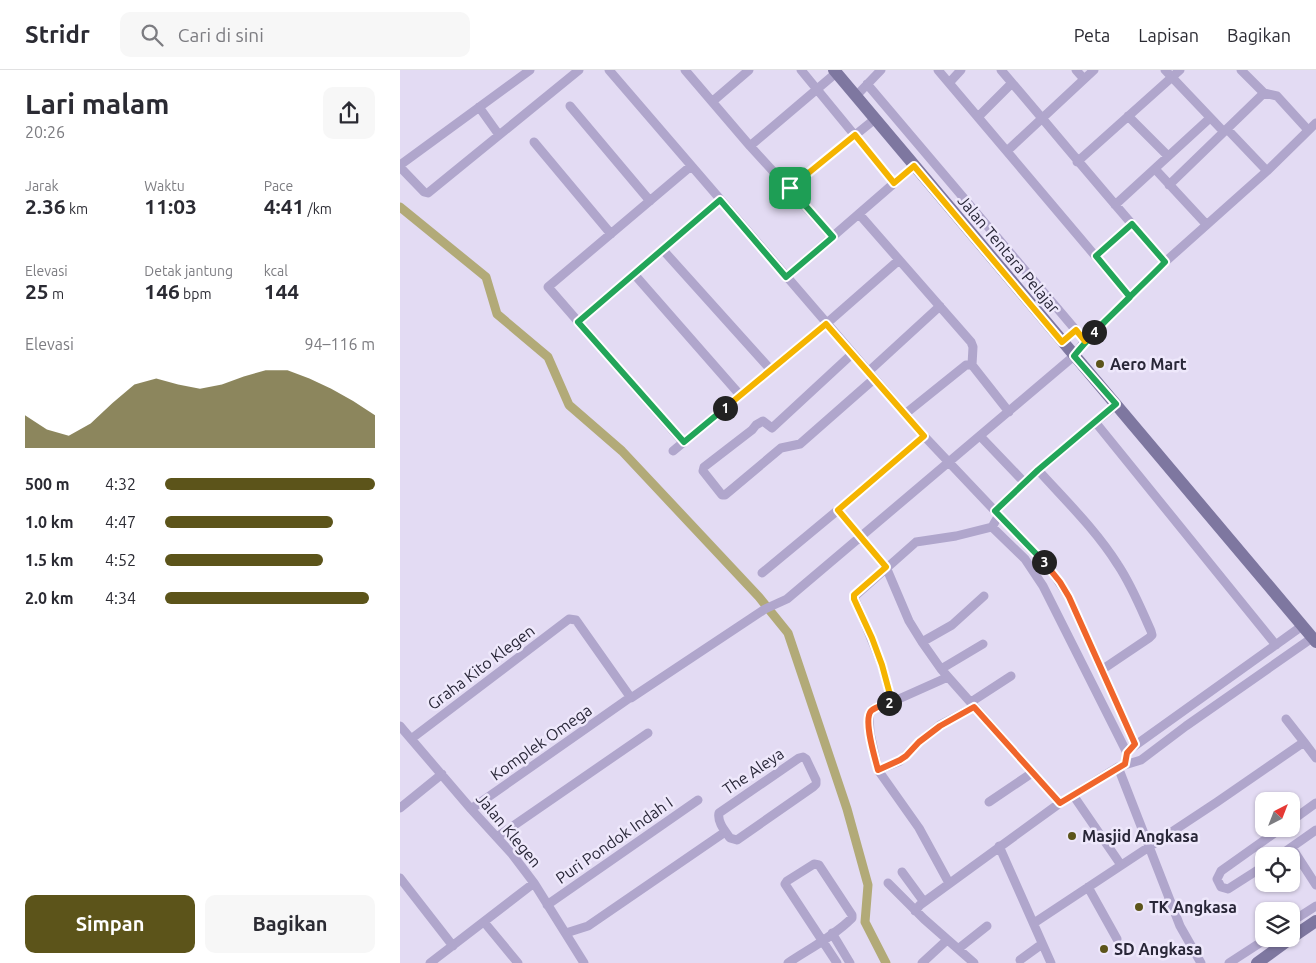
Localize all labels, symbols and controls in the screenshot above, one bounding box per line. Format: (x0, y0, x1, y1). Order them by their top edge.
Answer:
search box (120, 12, 470, 57)
text: Stridr (25, 21, 90, 48)
icon: search (138, 21, 166, 49)
text: Cari di sini (178, 24, 264, 46)
text: Peta (1074, 25, 1110, 45)
text: Lapisan (1138, 25, 1199, 45)
text: Bagikan (1227, 25, 1291, 45)
button: share (323, 87, 375, 139)
text: Lari malam (25, 88, 169, 119)
text: 20:26 (25, 123, 65, 141)
pin (769, 167, 811, 209)
icon: arrive (776, 174, 804, 202)
text: Jarak (25, 178, 59, 194)
text: Waktu (144, 178, 185, 194)
text: Pace (264, 178, 293, 194)
street label: Jalan Tentara Pelajar (954, 191, 1064, 317)
text: 2.36 (25, 194, 66, 218)
text: 11:03 (144, 194, 197, 218)
text: 4:41 (264, 194, 304, 218)
text: km (66, 201, 88, 217)
text: /km (304, 201, 332, 217)
text: Elevasi (25, 263, 68, 279)
text: Detak jantung (144, 263, 233, 279)
text: kcal (264, 263, 288, 279)
text: 25 (25, 279, 49, 303)
text: 146 (144, 279, 180, 303)
text: 144 (264, 279, 299, 303)
text: m (49, 286, 64, 302)
text: bpm (180, 286, 212, 302)
pin: 4 (1082, 320, 1106, 344)
text: 4 (1091, 324, 1098, 340)
text: Elevasi (25, 335, 74, 353)
text: 94–116 m (304, 335, 375, 353)
place label: Aero Mart (1110, 355, 1187, 373)
marker: Aero Mart (1094, 358, 1106, 370)
pin: 1 (712, 396, 738, 420)
text: 1 (722, 400, 729, 416)
text: 500 m (25, 475, 70, 493)
text: 4:32 (105, 475, 136, 493)
text: 1.0 km (25, 513, 74, 531)
text: 4:47 (105, 513, 136, 531)
pin: 3 (1032, 550, 1056, 574)
text: 1.5 km (25, 551, 74, 569)
text: 4:52 (105, 551, 136, 569)
text: 3 (1041, 554, 1048, 570)
text: 2.0 km (25, 589, 74, 607)
text: 4:34 (105, 589, 136, 607)
street label: Graha Kito Klegen (424, 621, 538, 713)
pin: 2 (876, 690, 902, 716)
text: 2 (886, 695, 893, 711)
street label: Komplek Omega (487, 700, 595, 784)
street label: The Aleya (719, 744, 787, 798)
street label: Jalan Klegen (473, 789, 545, 871)
north arrow (1255, 792, 1300, 838)
map controls (1255, 792, 1300, 947)
street label: Puri Pondok Indah I (552, 793, 676, 887)
place label: Masjid Angkasa (1082, 827, 1199, 845)
marker: Masjid Angkasa (1066, 830, 1078, 842)
button: locate (1255, 847, 1300, 892)
button: Simpan (25, 895, 195, 953)
button: Bagikan (205, 895, 375, 953)
place label: TK Angkasa (1149, 898, 1237, 916)
marker: TK Angkasa (1133, 901, 1145, 913)
button: layers (1255, 902, 1300, 947)
place label: SD Angkasa (1114, 940, 1202, 958)
marker: SD Angkasa (1098, 943, 1110, 955)

